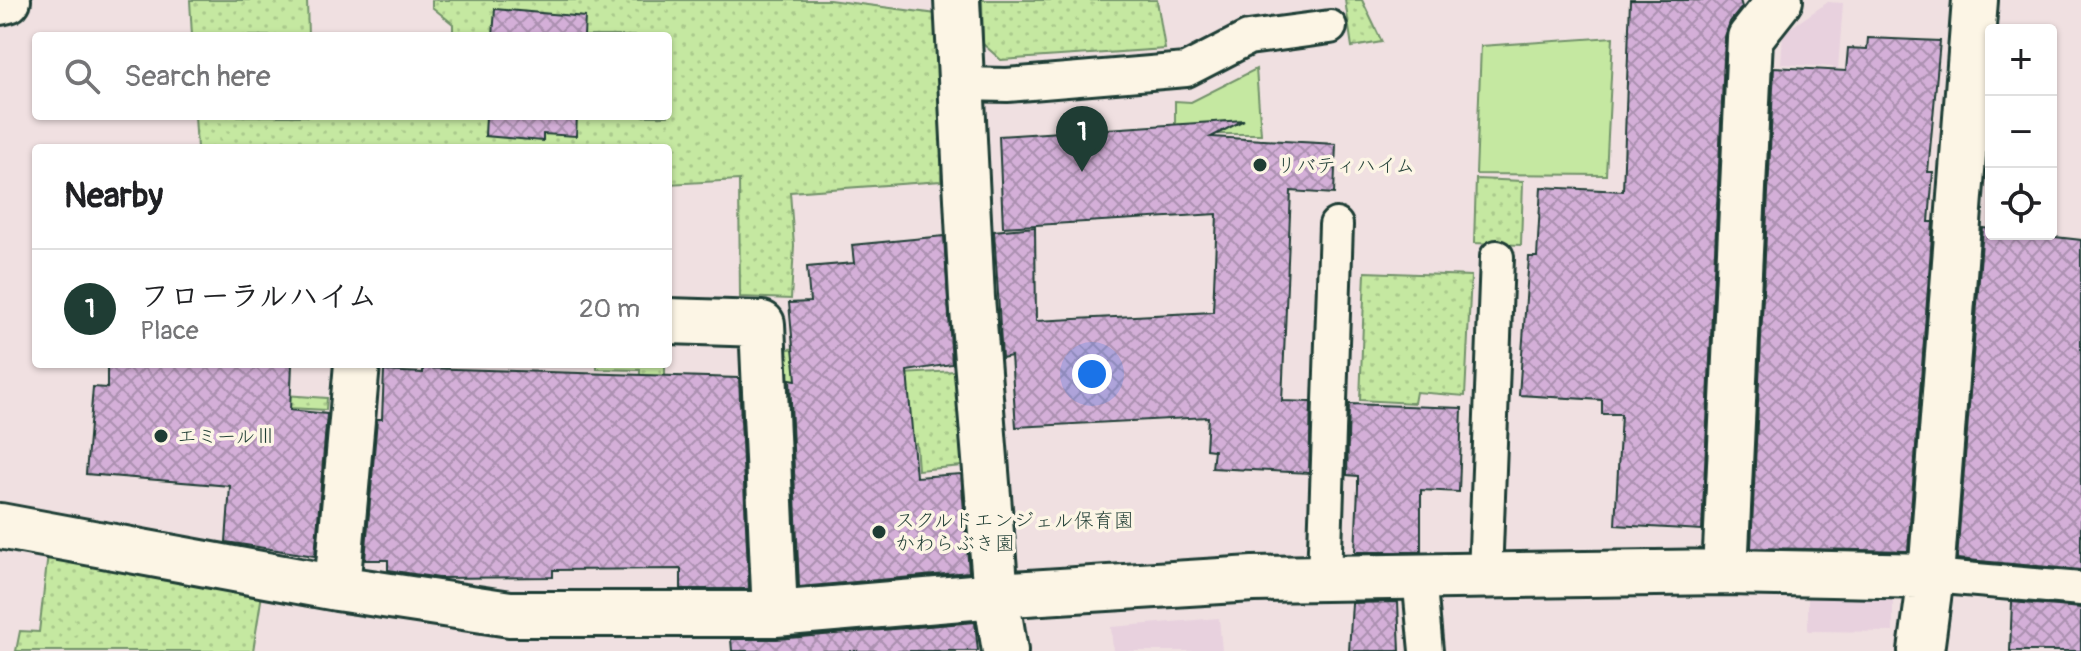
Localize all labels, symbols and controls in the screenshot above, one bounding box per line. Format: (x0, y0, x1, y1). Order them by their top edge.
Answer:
map controls (1985, 24, 2057, 240)
button: + (1985, 24, 2057, 96)
search box (32, 32, 672, 120)
icon: search (60, 54, 104, 98)
text: Search here (124, 58, 271, 95)
button: − (1985, 96, 2057, 168)
pin: 1 (1056, 106, 1108, 172)
place label: リバティハイム (1276, 153, 1415, 178)
marker: リバティハイム (1251, 156, 1269, 174)
button: locate (1985, 168, 2057, 240)
text: Nearby (64, 175, 163, 218)
text: フローラルハイム (140, 278, 378, 315)
text: 1 (85, 293, 95, 325)
text: 20 m (579, 293, 640, 325)
text: Place (140, 315, 199, 347)
your location (1072, 354, 1112, 394)
place label: エミールⅢ (177, 424, 275, 449)
marker: エミールⅢ (152, 427, 170, 445)
place label: スクルドエンジェル保育園 かわらぶき園 (895, 508, 1134, 556)
marker: スクルドエンジェル保育園 かわらぶき園 (870, 523, 888, 541)

